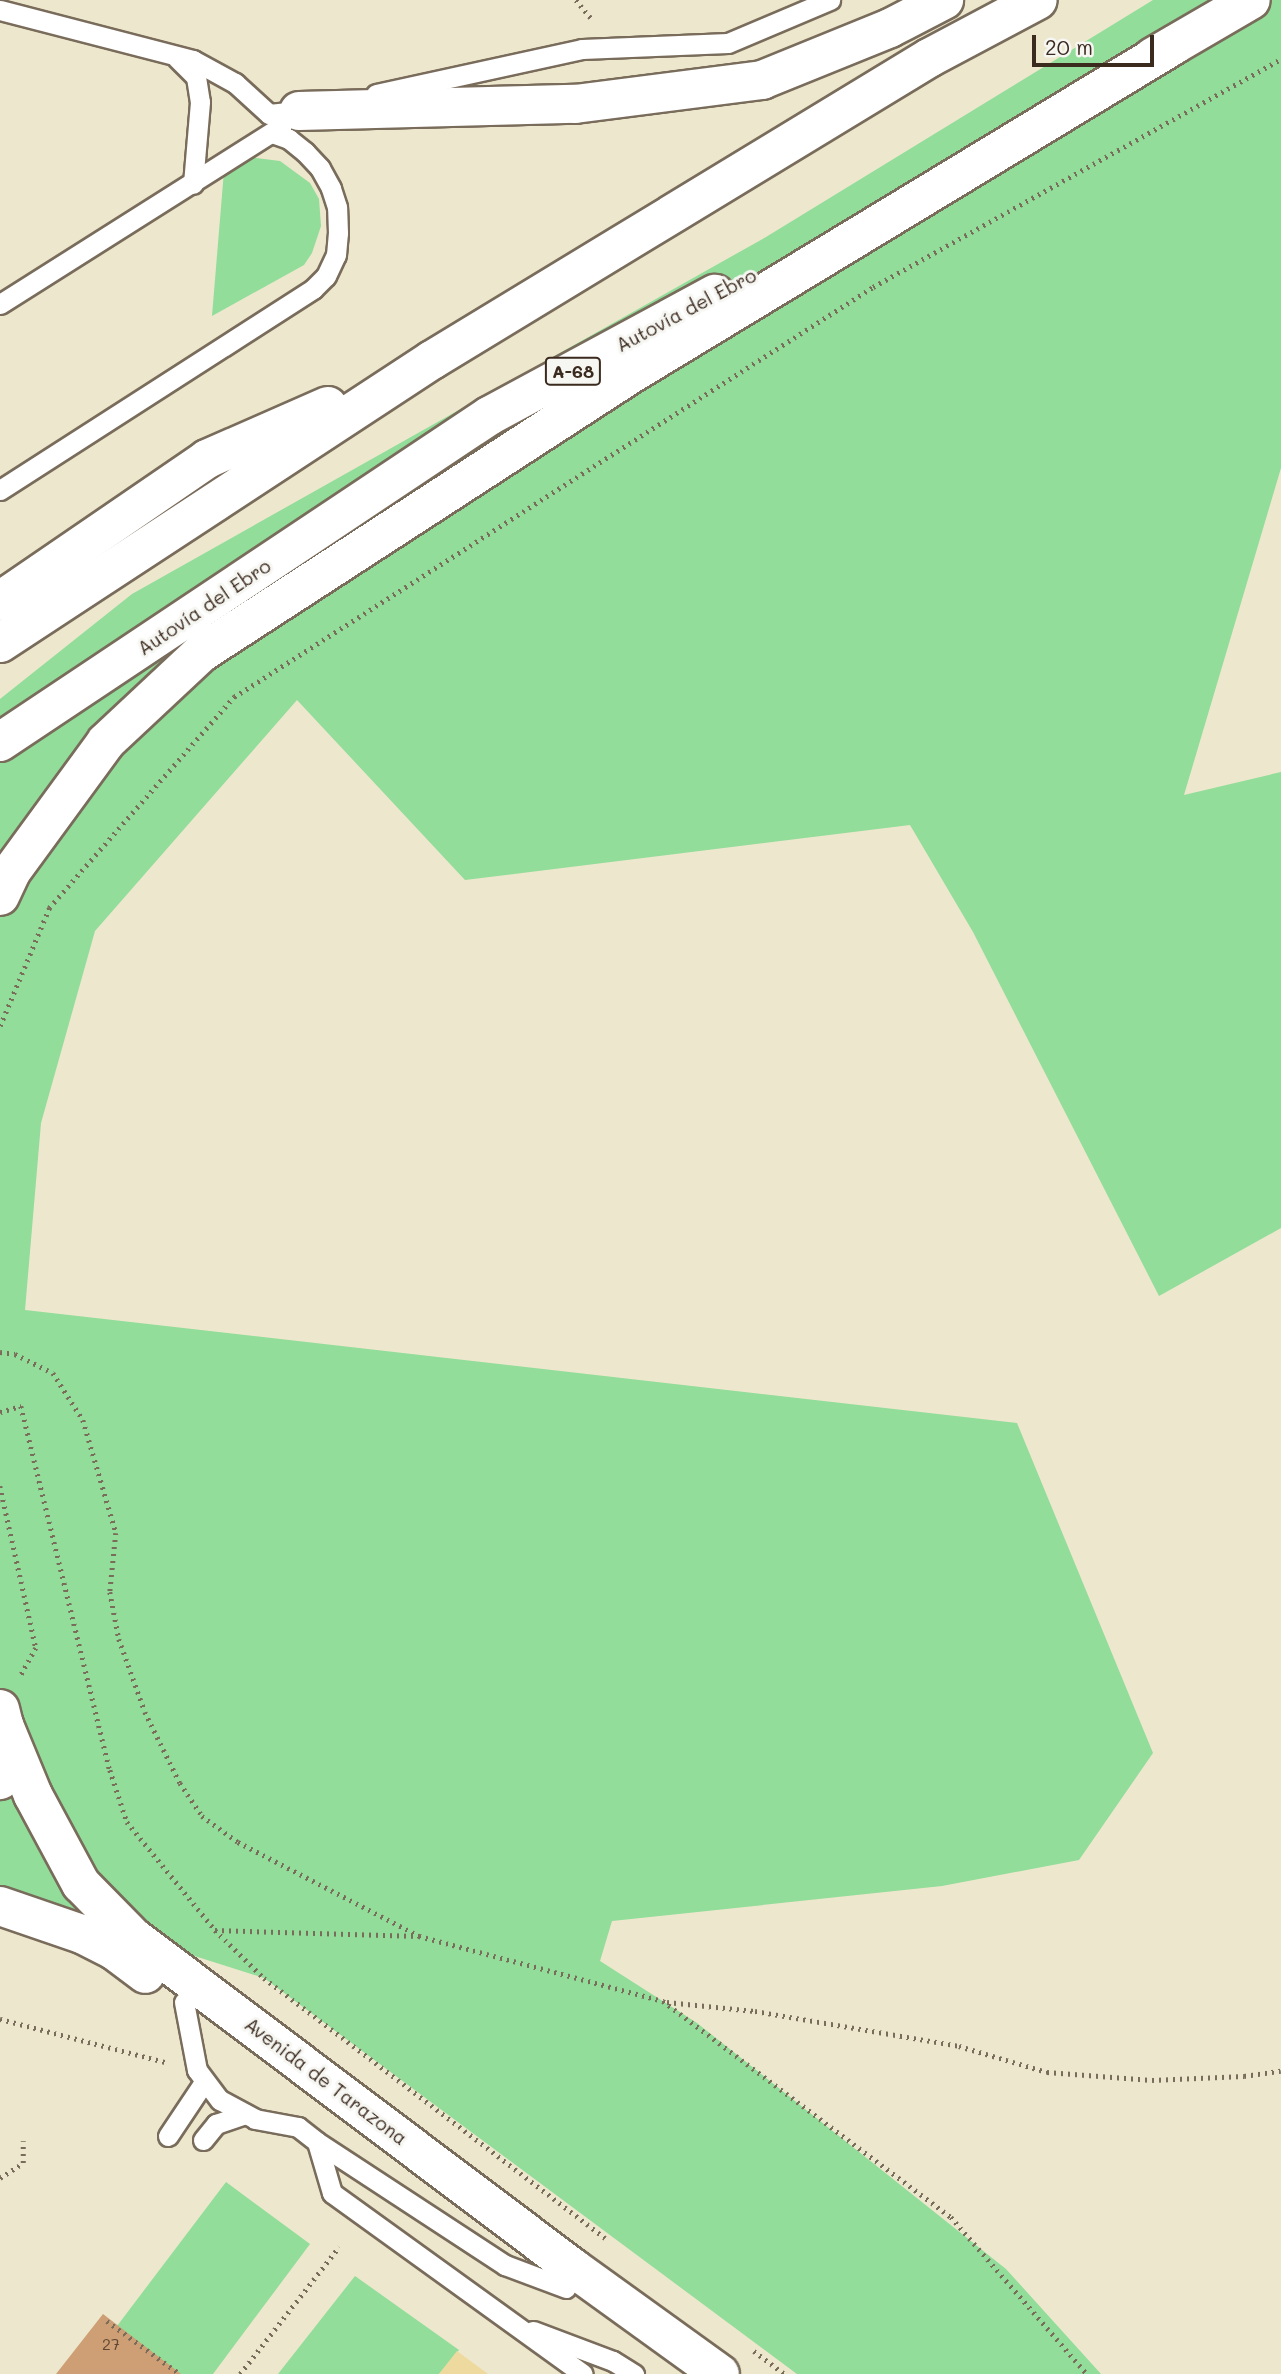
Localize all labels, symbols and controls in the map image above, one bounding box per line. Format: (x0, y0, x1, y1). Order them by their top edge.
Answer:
scale bar (1036, 21, 1158, 65)
text: 20 m (1045, 33, 1093, 60)
street label: Autovía del Ebro (612, 263, 760, 357)
road number: A-68 (543, 356, 603, 386)
street label: Autovía del Ebro (133, 554, 275, 660)
street label: Avenida de Tarazona (240, 2013, 412, 2149)
house number: 27 (102, 2334, 120, 2354)

